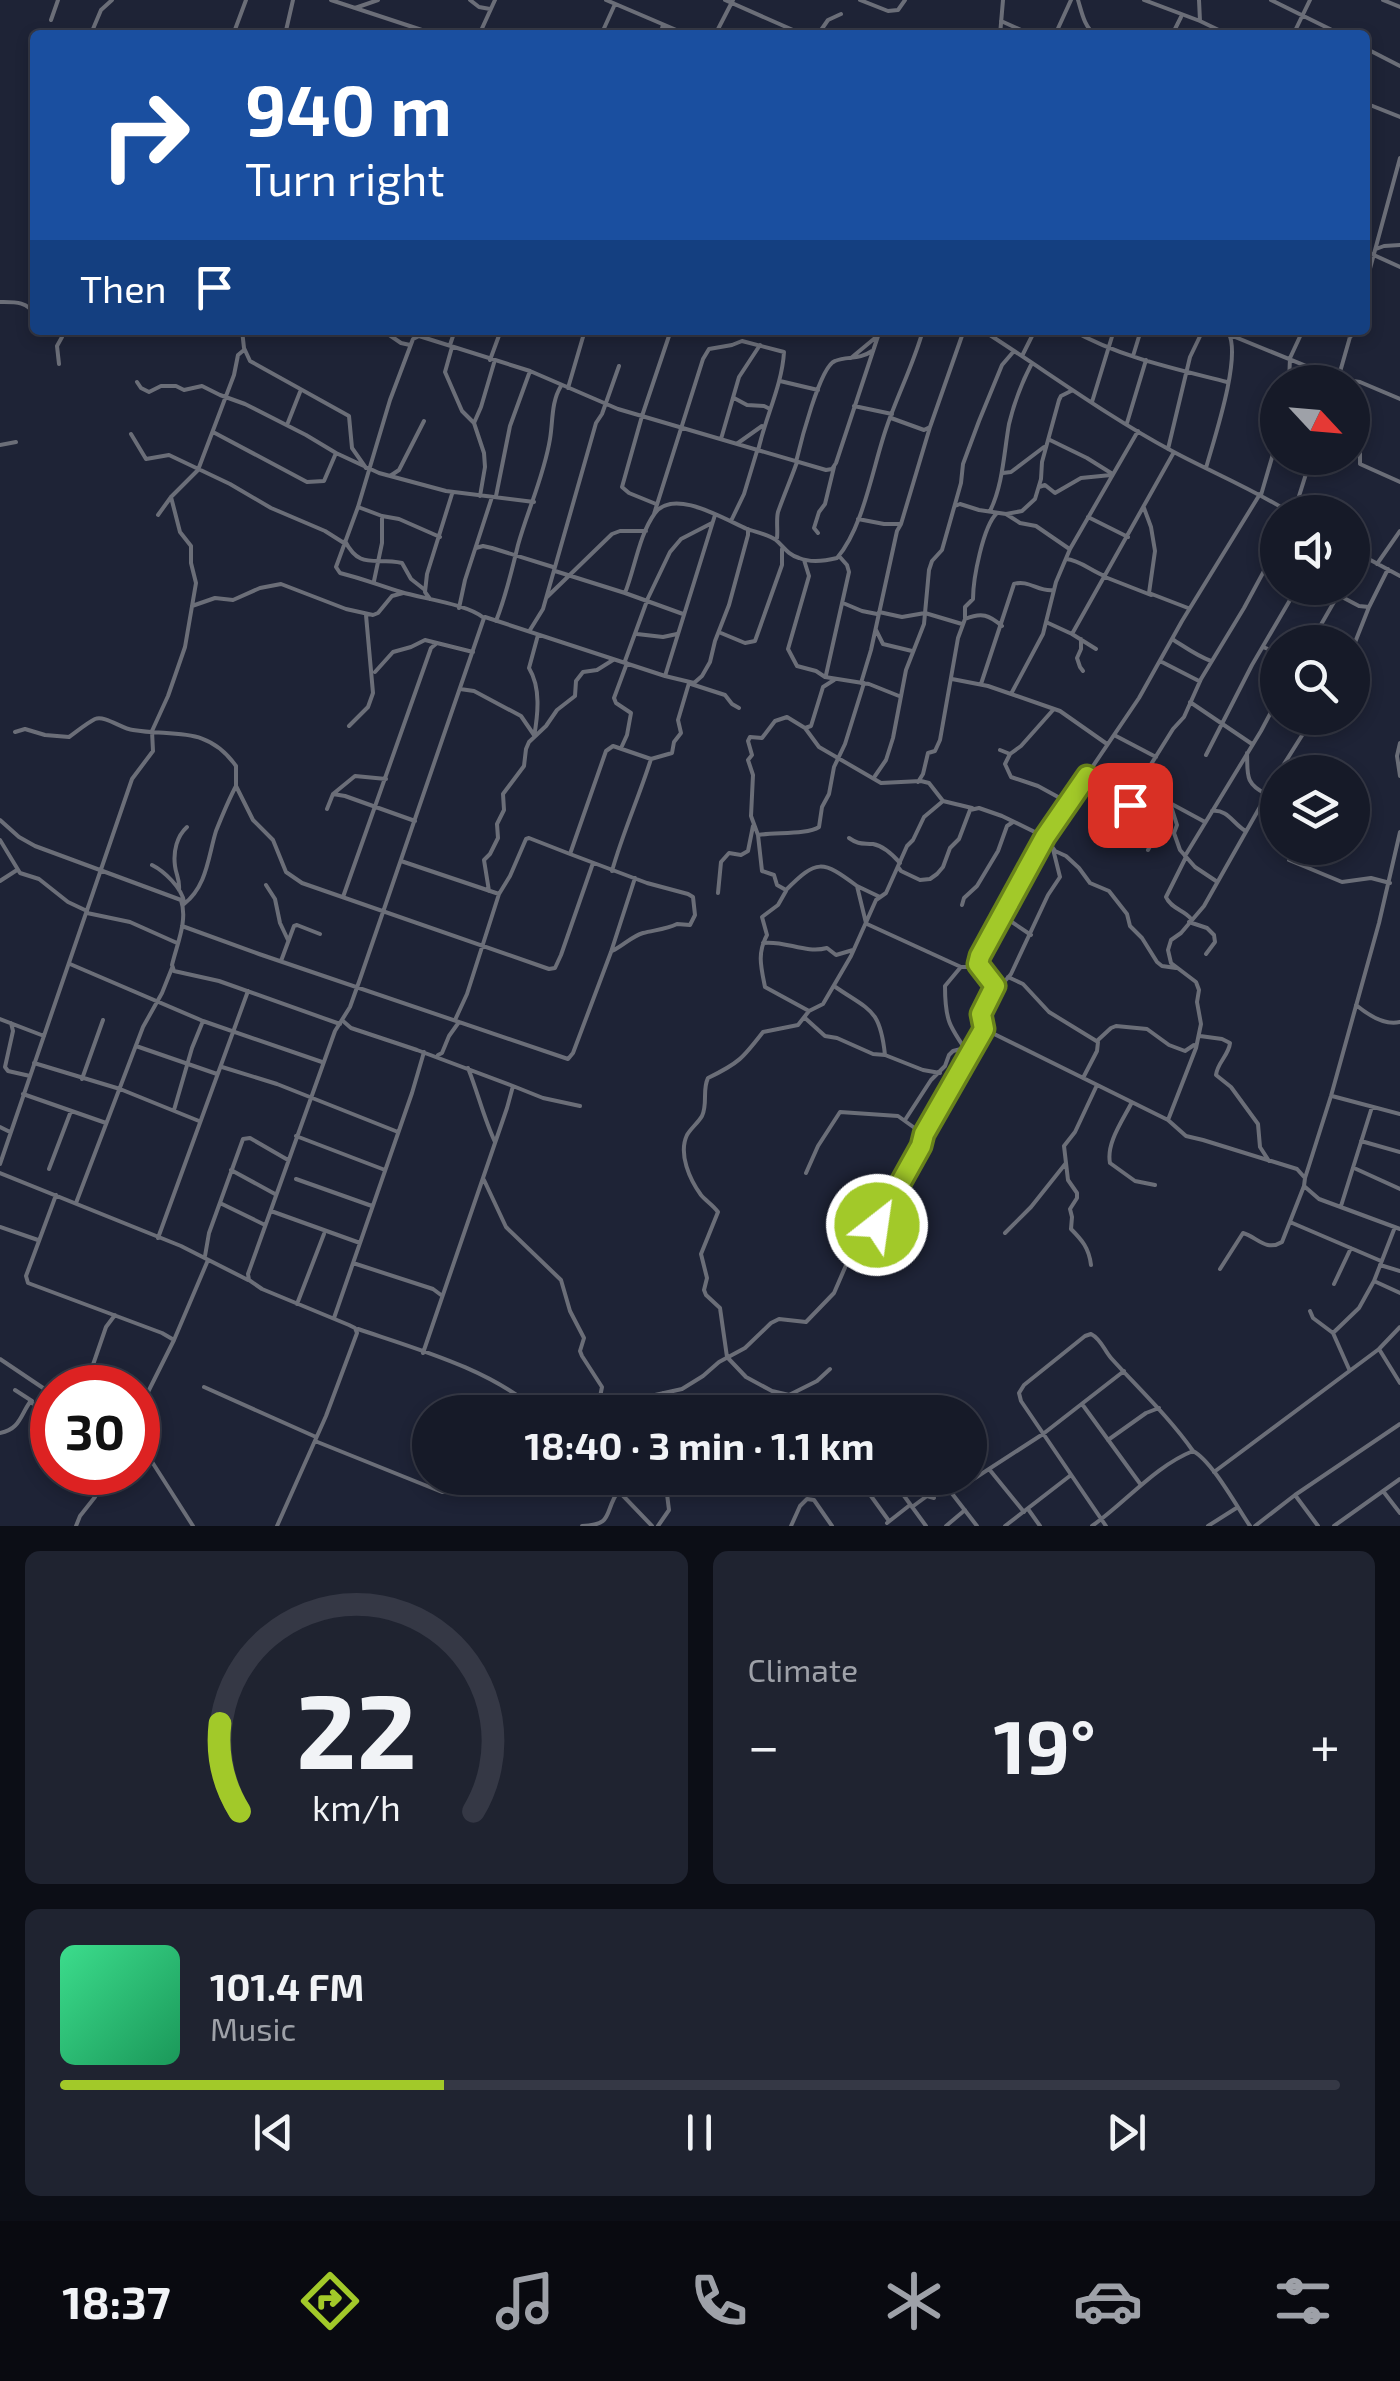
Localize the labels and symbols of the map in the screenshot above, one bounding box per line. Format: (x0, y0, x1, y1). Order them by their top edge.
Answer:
north arrow (1260, 365, 1370, 475)
pin (1088, 763, 1173, 848)
position arrow (825, 1173, 929, 1277)
speed limit sign: 30 (30, 1365, 160, 1495)

